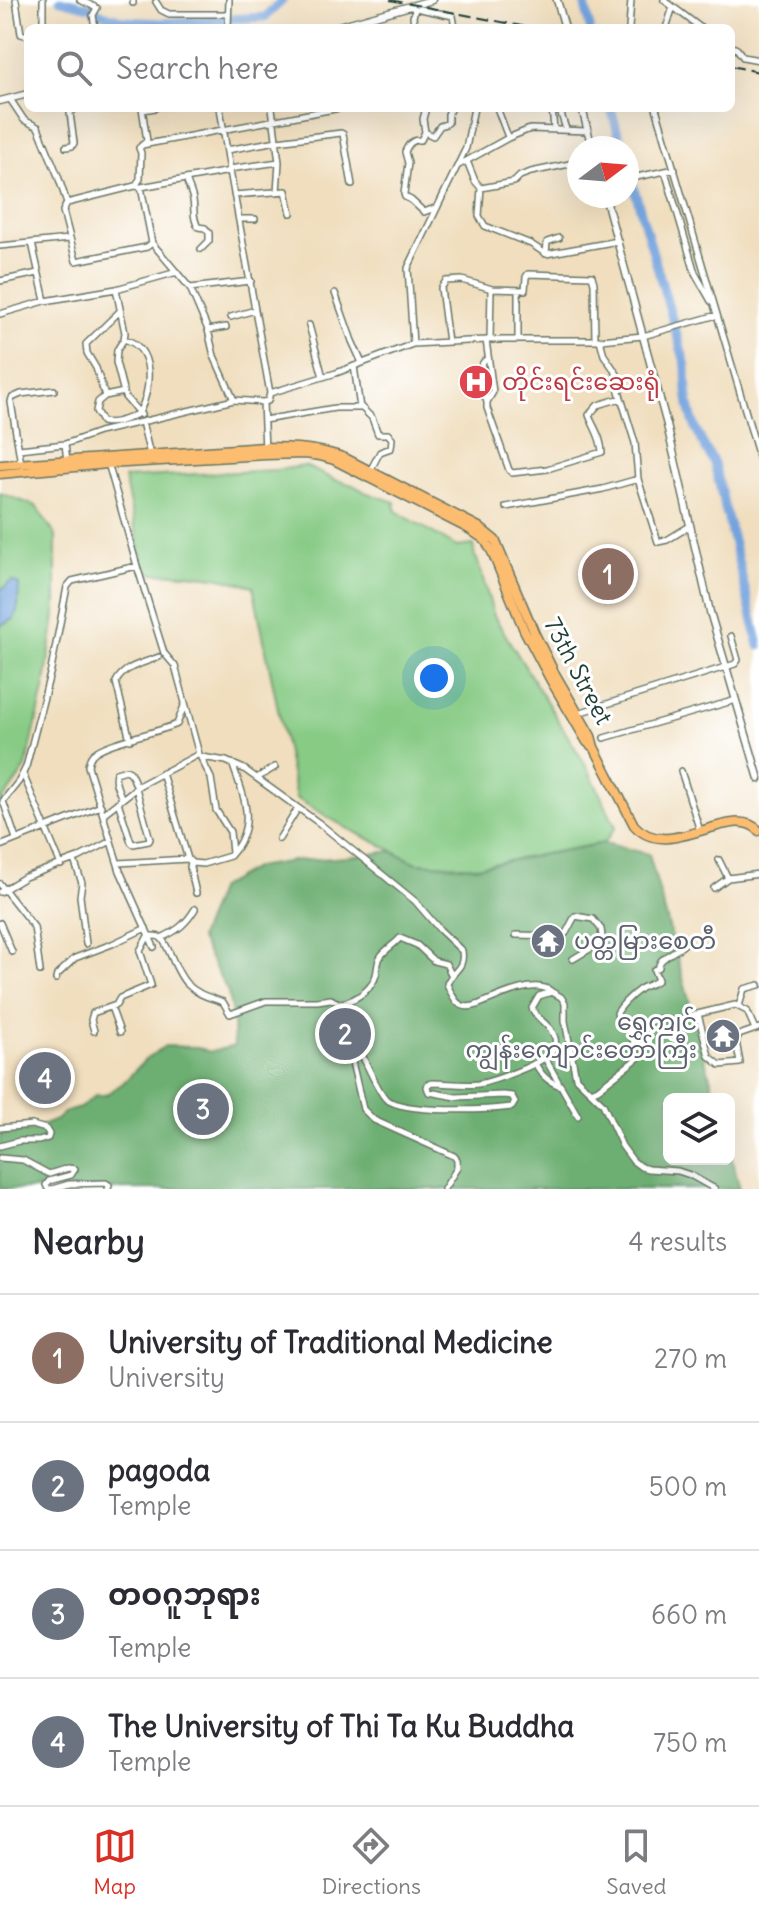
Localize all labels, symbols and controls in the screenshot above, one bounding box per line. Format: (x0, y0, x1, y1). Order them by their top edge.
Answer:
search box (24, 24, 735, 112)
icon: search (52, 46, 96, 90)
text: Search here (116, 49, 279, 87)
north arrow (567, 136, 639, 208)
hospital icon: တိုင်းရင်းဆေးရုံ (457, 363, 495, 401)
place label: တိုင်းရင်းဆေးရုံ (502, 366, 660, 401)
pin: 1 (582, 544, 634, 604)
street label: 73th Street (538, 612, 620, 729)
your location (414, 658, 454, 698)
temple icon: ပတ္တမြားစေတီ (529, 922, 567, 960)
place label: ပတ္တမြားစေတီ (574, 925, 716, 960)
pin: 2 (319, 1004, 371, 1064)
place label: ရွှေကျင် ကျွန်းကျောင်းတော်ကြီး (466, 1006, 697, 1071)
temple icon: ရွှေကျင် ကျွန်းကျောင်းတော်ကြီး (704, 1017, 742, 1055)
pin: 4 (19, 1048, 71, 1108)
pin: 3 (177, 1079, 229, 1139)
map controls (663, 1093, 735, 1165)
button: layers (663, 1093, 735, 1165)
text: Nearby (32, 1220, 145, 1263)
text: 4 results (629, 1225, 727, 1258)
text: University of Traditional Medicine (108, 1323, 553, 1361)
text: 1 (53, 1342, 63, 1375)
text: 270 m (654, 1342, 727, 1375)
text: University (108, 1361, 225, 1394)
text: pagoda (108, 1451, 210, 1489)
text: 2 (51, 1470, 65, 1503)
text: 500 m (649, 1470, 727, 1503)
text: Temple (108, 1489, 191, 1522)
text: တဝဂူဘုရား (108, 1575, 261, 1613)
text: 3 (51, 1598, 65, 1631)
text: 660 m (651, 1598, 727, 1631)
text: Temple (108, 1631, 191, 1664)
text: The University of Thi Ta Ku Buddha (108, 1707, 574, 1745)
text: 4 (50, 1726, 66, 1759)
text: 750 m (653, 1726, 727, 1759)
text: Temple (108, 1745, 191, 1778)
tab: Map (93, 1824, 137, 1900)
tab: Directions (322, 1824, 421, 1900)
tab: Saved (606, 1824, 666, 1900)

